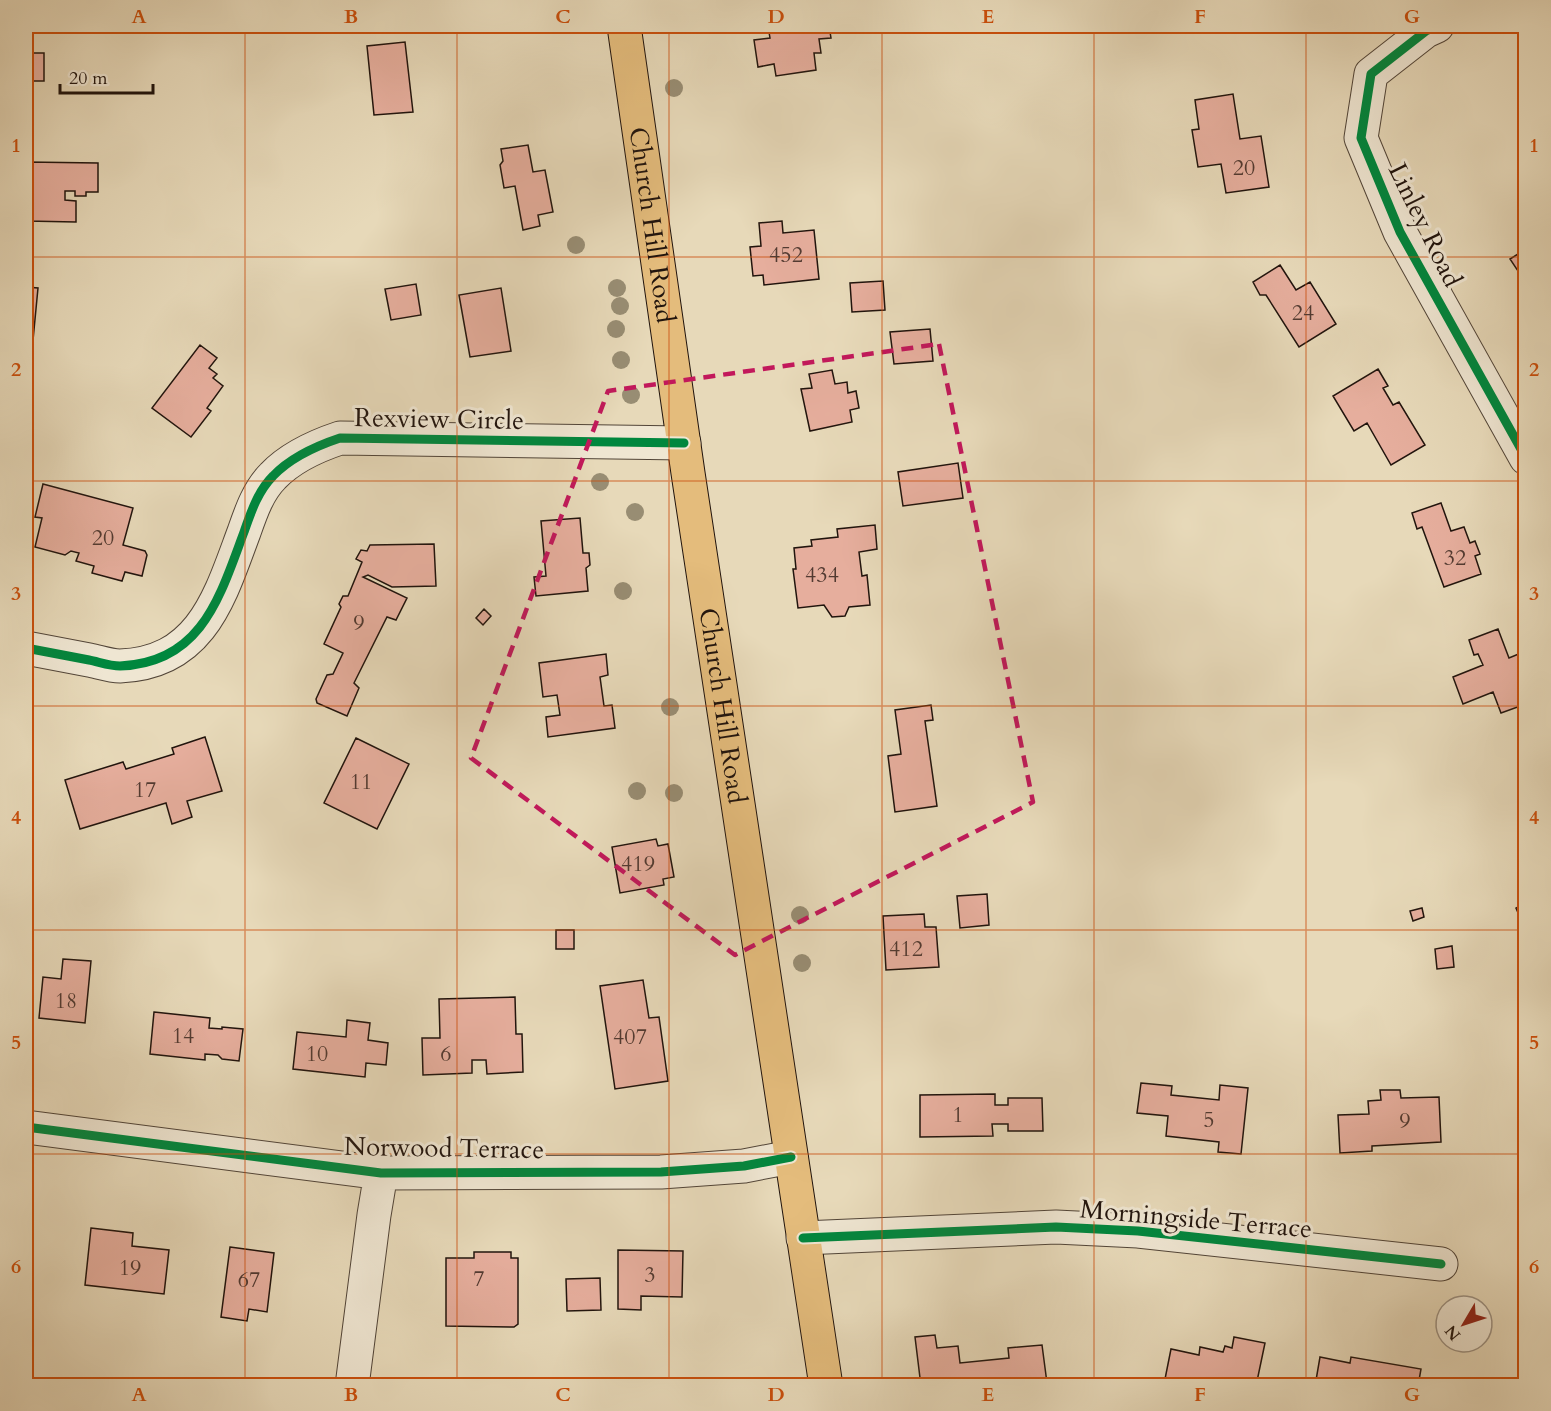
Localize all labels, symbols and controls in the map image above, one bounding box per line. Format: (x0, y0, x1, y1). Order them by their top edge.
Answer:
text: A (131, 3, 147, 30)
text: B (344, 3, 358, 30)
text: C (555, 3, 571, 30)
text: D (767, 3, 785, 30)
text: E (982, 3, 994, 30)
text: F (1194, 3, 1206, 30)
text: G (1404, 3, 1420, 30)
scale bar (60, 57, 153, 95)
text: 20 m (69, 66, 108, 91)
street label: Church Hill Road (621, 125, 684, 325)
text: 1 (11, 132, 21, 159)
text: 1 (1529, 132, 1539, 159)
house number: 20 (1233, 153, 1255, 183)
street label: Linley Road (1380, 157, 1470, 293)
house number: 452 (769, 240, 803, 270)
house number: 24 (1292, 298, 1314, 328)
text: 2 (11, 356, 21, 383)
text: 2 (1529, 356, 1539, 383)
street label: Rexview Circle (354, 400, 524, 438)
house number: 20 (92, 523, 114, 553)
house number: 32 (1444, 543, 1466, 573)
house number: 434 (805, 560, 839, 590)
text: 3 (11, 580, 21, 607)
text: 3 (1529, 580, 1539, 607)
street label: Church Hill Road (691, 606, 755, 806)
house number: 9 (353, 608, 365, 638)
house number: 11 (350, 767, 372, 797)
house number: 17 (134, 775, 156, 805)
text: 4 (11, 804, 21, 831)
text: 4 (1529, 804, 1539, 831)
house number: 419 (621, 849, 655, 879)
house number: 412 (889, 934, 923, 964)
house number: 18 (55, 986, 77, 1016)
house number: 14 (172, 1021, 194, 1051)
house number: 407 (613, 1022, 647, 1052)
text: 5 (11, 1029, 21, 1056)
text: 5 (1529, 1029, 1539, 1056)
house number: 10 (306, 1039, 328, 1069)
house number: 6 (440, 1039, 452, 1069)
house number: 1 (952, 1100, 964, 1130)
house number: 5 (1203, 1105, 1215, 1135)
house number: 9 (1399, 1106, 1411, 1136)
street label: Norwood Terrace (344, 1129, 544, 1167)
street label: Morningside Terrace (1078, 1191, 1314, 1247)
text: 6 (11, 1253, 21, 1280)
house number: 19 (119, 1253, 141, 1283)
text: 6 (1529, 1253, 1539, 1280)
house number: 3 (644, 1260, 656, 1290)
house number: 7 (473, 1264, 485, 1294)
house number: 67 (238, 1265, 260, 1295)
north arrow (1434, 1294, 1494, 1354)
text: N (1440, 1320, 1466, 1345)
text: A (131, 1381, 147, 1408)
text: B (344, 1381, 358, 1408)
text: C (555, 1381, 571, 1408)
text: D (767, 1381, 785, 1408)
text: E (982, 1381, 994, 1408)
text: F (1194, 1381, 1206, 1408)
text: G (1404, 1381, 1420, 1408)

